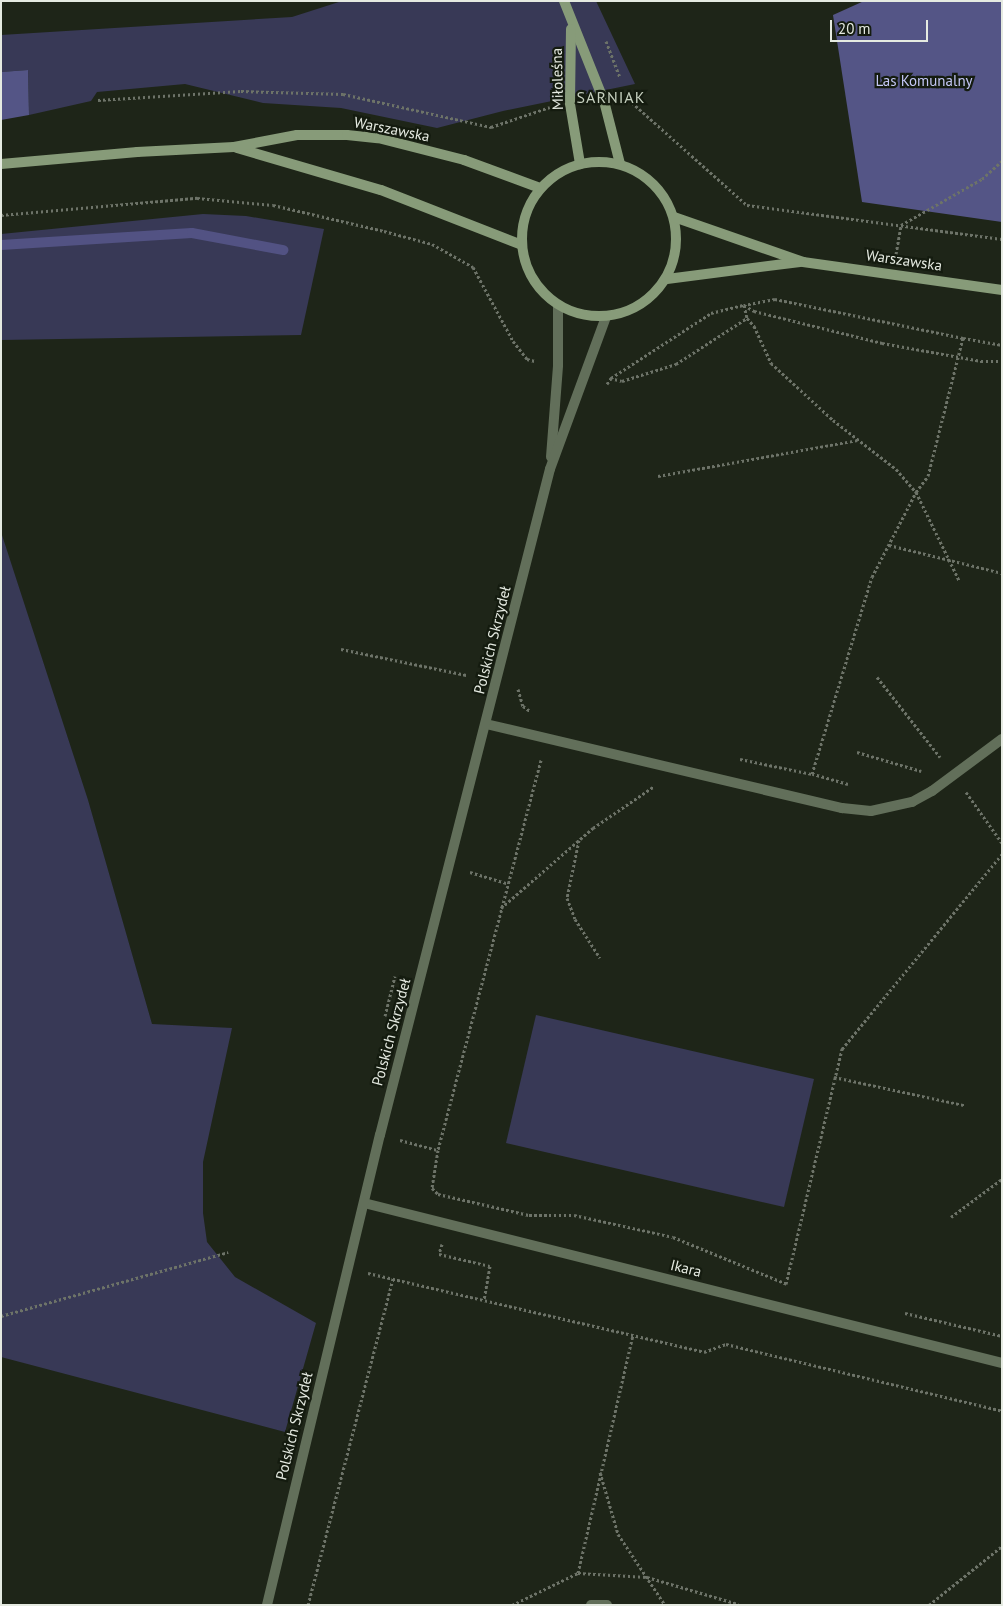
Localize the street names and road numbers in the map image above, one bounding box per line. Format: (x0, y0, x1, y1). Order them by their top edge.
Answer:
street label: Miłoleśna (547, 48, 567, 110)
street label: Warszawska (353, 113, 431, 145)
street label: Warszawska (865, 246, 943, 274)
street label: Polskich Skrzydeł (470, 584, 514, 696)
street label: Polskich Skrzydeł (368, 976, 414, 1088)
street label: Ikara (669, 1255, 703, 1281)
street label: Polskich Skrzydeł (272, 1370, 316, 1482)

